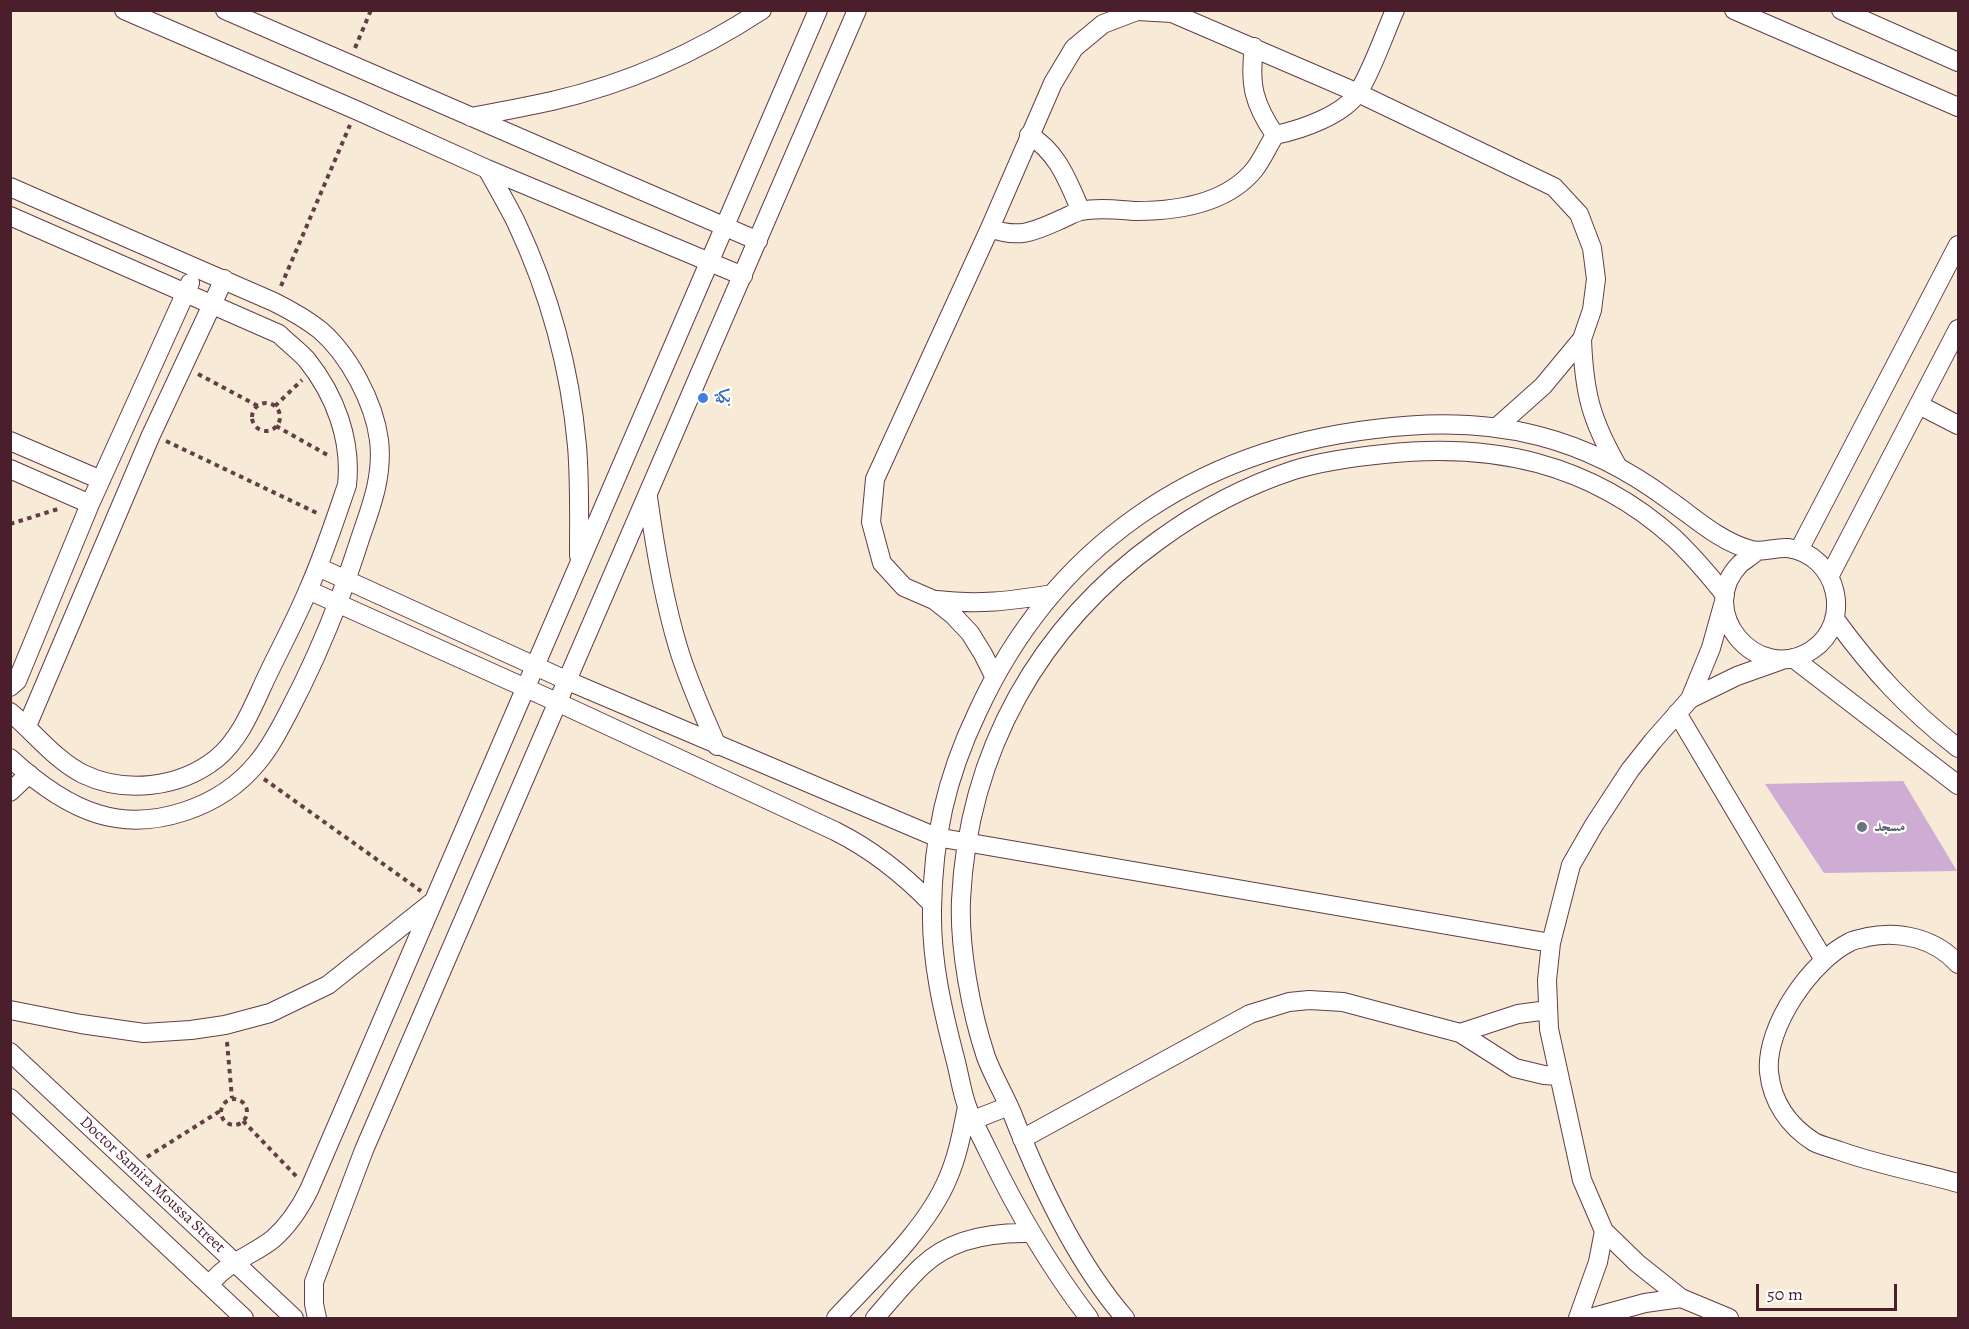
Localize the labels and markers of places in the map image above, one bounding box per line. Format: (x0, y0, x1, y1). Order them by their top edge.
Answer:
place label: بكة (715, 388, 731, 408)
marker: بكة (696, 391, 710, 405)
place label: مسجد (1874, 817, 1905, 837)
marker: مسجد (1855, 820, 1869, 834)

